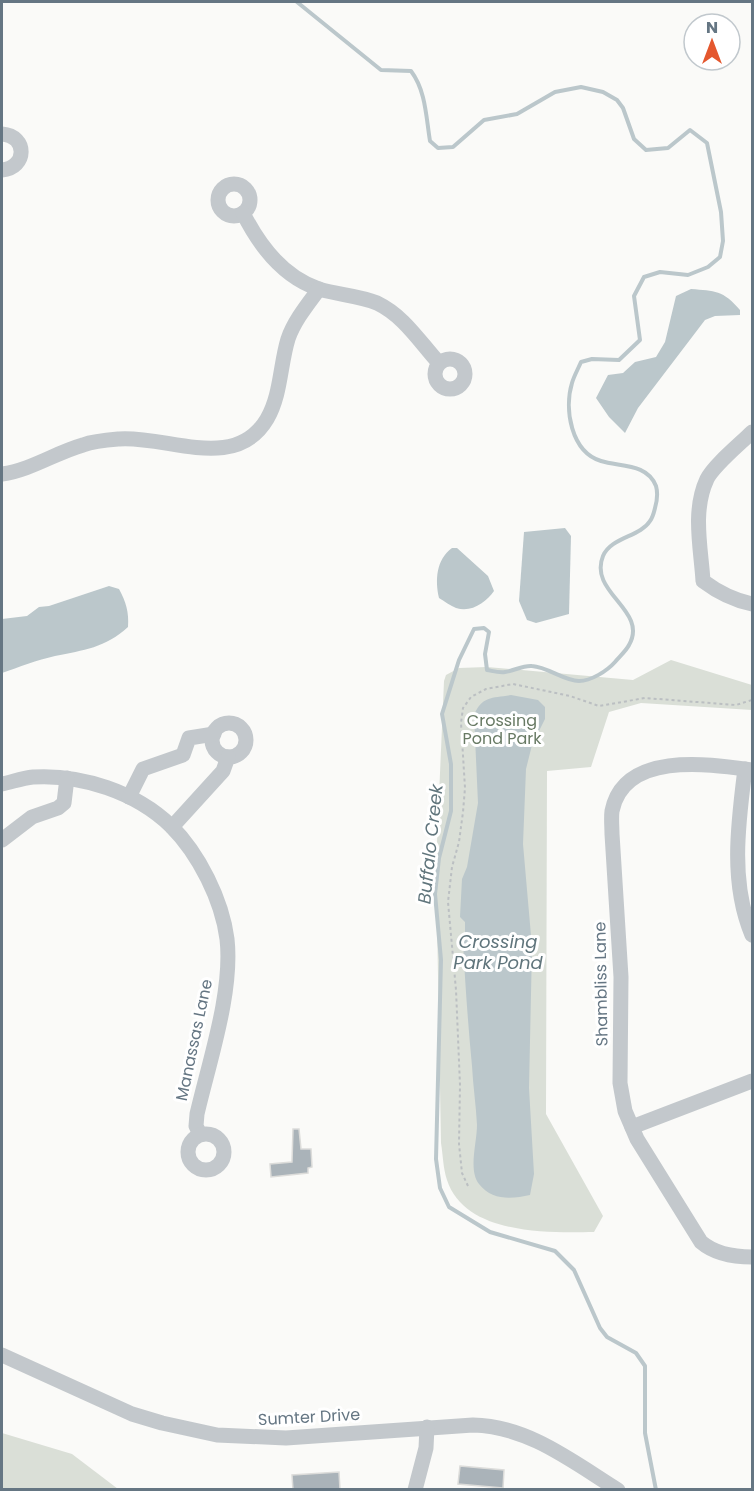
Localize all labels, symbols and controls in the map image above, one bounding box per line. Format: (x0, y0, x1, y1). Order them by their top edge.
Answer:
north arrow (682, 12, 742, 72)
text: N (706, 16, 718, 39)
park label: Crossing Pond Park (462, 709, 542, 750)
water label: Buffalo Creek (411, 782, 449, 905)
street label: Shambliss Lane (588, 921, 614, 1046)
water label: Crossing Park Pond (453, 929, 544, 975)
street label: Manassas Lane (170, 977, 218, 1103)
street label: Sumter Drive (257, 1403, 361, 1431)

